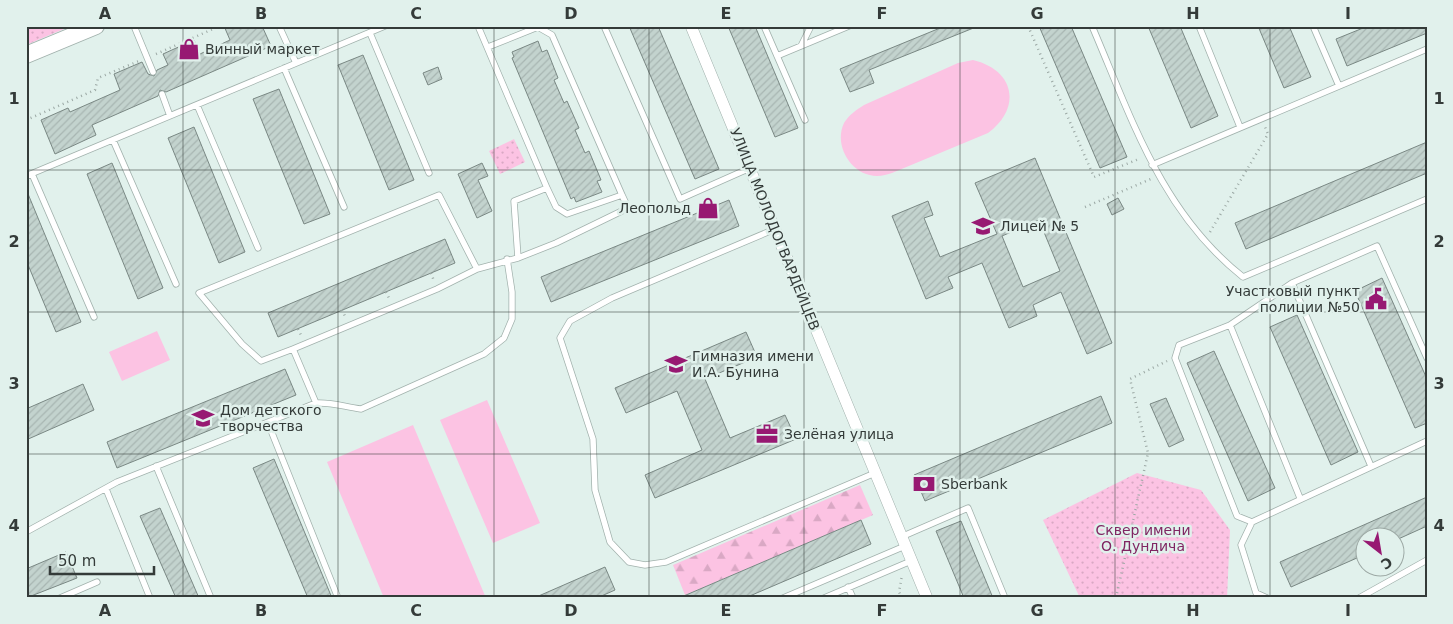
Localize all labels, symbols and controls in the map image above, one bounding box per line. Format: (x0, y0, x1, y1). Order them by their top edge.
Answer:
text: A (99, 4, 112, 23)
text: B (255, 4, 267, 23)
text: C (410, 4, 422, 23)
text: D (564, 4, 578, 23)
text: E (721, 4, 731, 23)
text: F (877, 4, 887, 23)
text: G (1030, 4, 1044, 23)
text: H (1186, 4, 1200, 23)
text: I (1345, 4, 1351, 23)
shop icon: Винный маркет (176, 36, 202, 62)
place label: Винный маркет (205, 41, 320, 57)
text: 1 (8, 89, 20, 108)
text: 1 (1433, 89, 1445, 108)
street label: УЛИЦА МОЛОДОГВАРДЕЙЦЕВ (727, 125, 824, 332)
shop icon: Леопольд (695, 195, 721, 221)
place label: Леопольд (619, 200, 691, 216)
school or university icon: Лицей № 5 (970, 213, 996, 239)
place label: Лицей № 5 (1000, 218, 1079, 234)
text: 2 (8, 232, 20, 251)
text: 2 (1433, 232, 1445, 251)
place label: Участковый пункт полиции №50 (1226, 283, 1360, 315)
public building icon: Участковый пункт полиции №50 (1363, 286, 1389, 312)
place label: Гимназия имени И.А. Бунина (692, 348, 814, 380)
school or university icon: Гимназия имени И.А. Бунина (663, 351, 689, 377)
text: 3 (8, 374, 20, 393)
text: 3 (1433, 374, 1445, 393)
place label: Дом детского творчества (220, 402, 322, 434)
school or university icon: Дом детского творчества (190, 405, 216, 431)
office icon: Зелёная улица (754, 421, 780, 447)
place label: Зелёная улица (784, 426, 894, 442)
bank icon: Sberbank (911, 471, 937, 497)
place label: Sberbank (941, 476, 1008, 492)
text: 4 (8, 516, 20, 535)
text: 4 (1433, 516, 1445, 535)
park label: Сквер имени О. Дундича (1096, 522, 1190, 554)
north arrow (1356, 526, 1406, 576)
scale bar (50, 544, 154, 576)
text: 50 m (58, 552, 96, 570)
text: С (1378, 554, 1395, 573)
text: A (99, 601, 112, 620)
text: B (255, 601, 267, 620)
text: C (410, 601, 422, 620)
text: D (564, 601, 578, 620)
text: E (721, 601, 731, 620)
text: F (877, 601, 887, 620)
text: G (1030, 601, 1044, 620)
text: H (1186, 601, 1200, 620)
text: I (1345, 601, 1351, 620)

